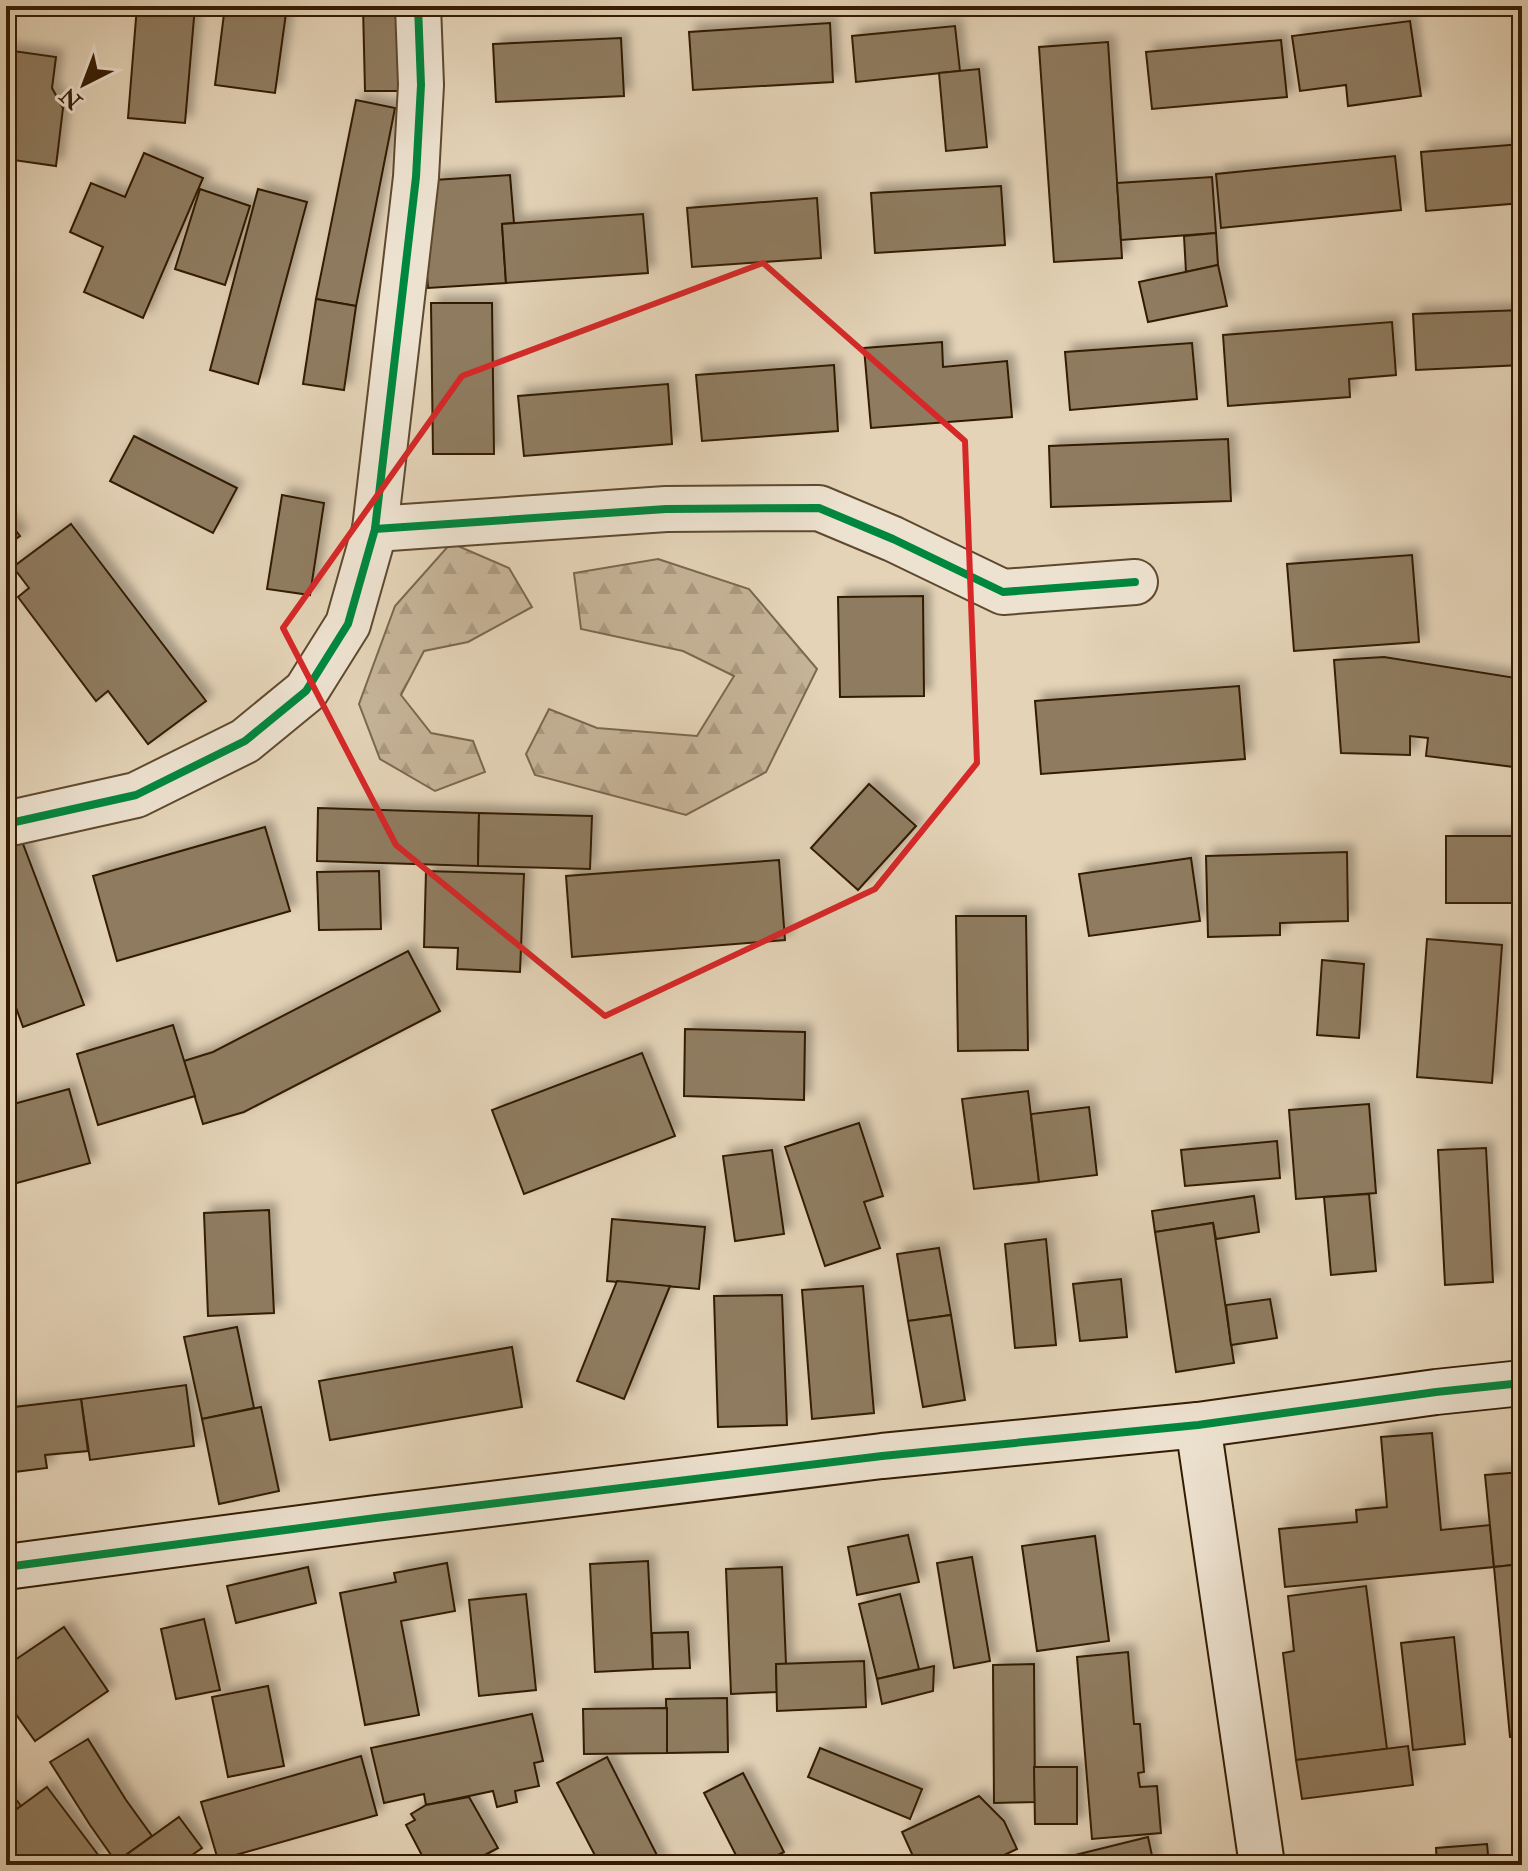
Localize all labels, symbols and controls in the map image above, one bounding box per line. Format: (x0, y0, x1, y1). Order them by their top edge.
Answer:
north arrow (44, 44, 124, 124)
text: N (54, 81, 89, 116)

